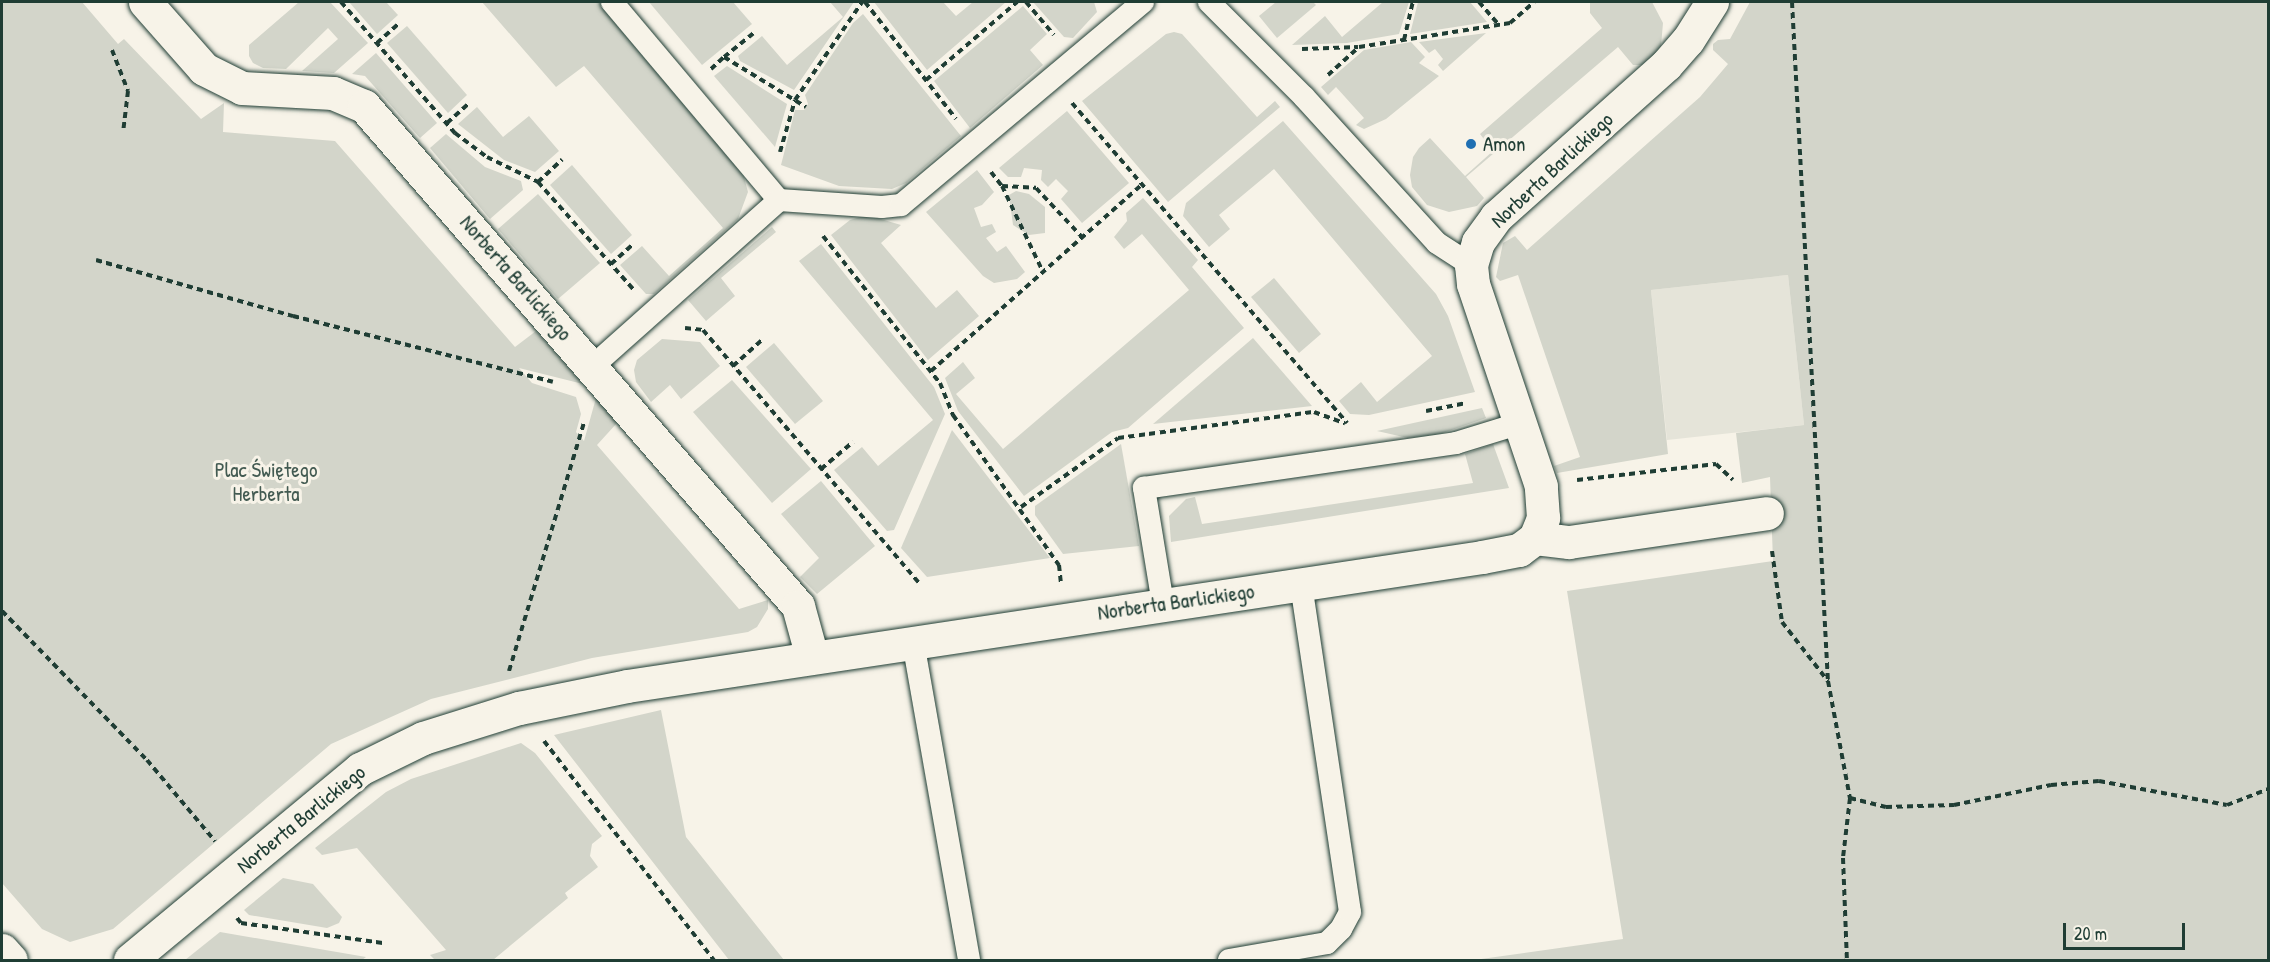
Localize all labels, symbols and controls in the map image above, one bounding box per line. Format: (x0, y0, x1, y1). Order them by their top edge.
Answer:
street label: Norberta Barlickiego (1486, 107, 1618, 233)
place label: Amon (1483, 131, 1525, 157)
marker: Amon (1464, 137, 1478, 151)
street label: Norberta Barlickiego (455, 210, 577, 346)
park label: Plac Świętego Herberta (215, 457, 317, 507)
street label: Norberta Barlickiego (1096, 579, 1256, 625)
street label: Norberta Barlickiego (232, 759, 370, 879)
scale bar (2066, 911, 2188, 949)
text: 20 m (2074, 921, 2107, 946)

